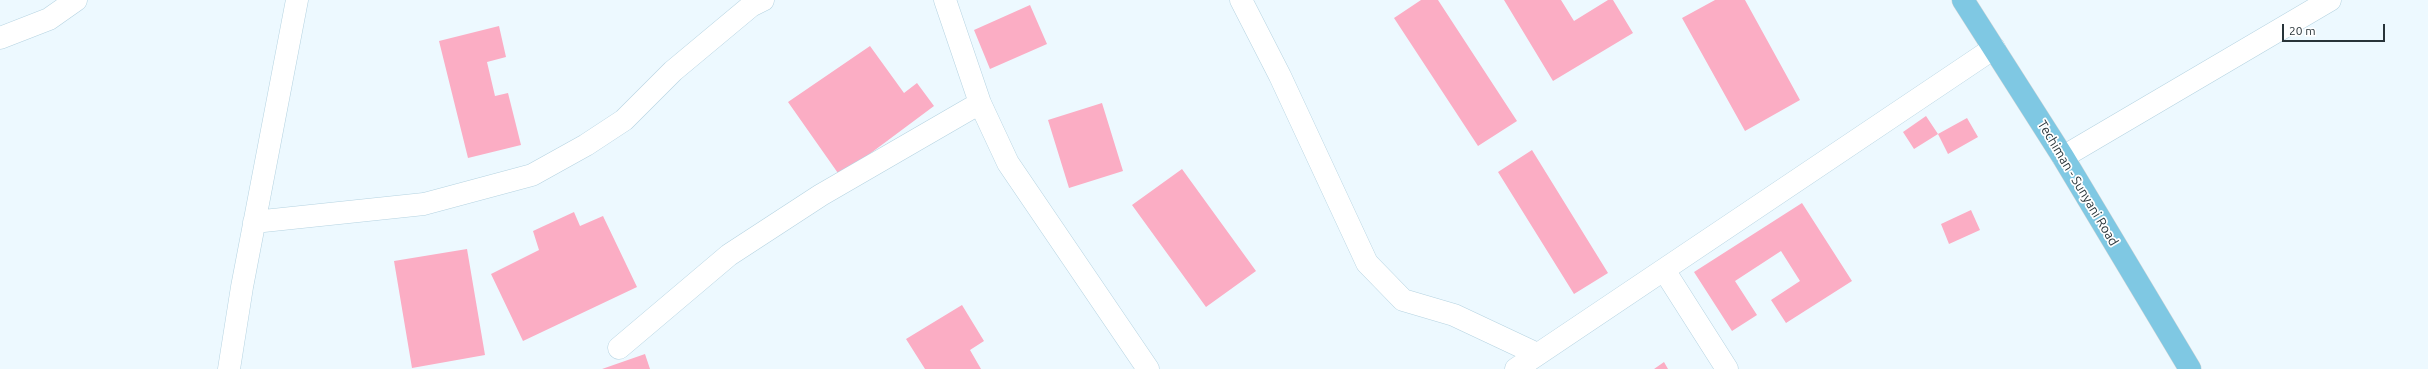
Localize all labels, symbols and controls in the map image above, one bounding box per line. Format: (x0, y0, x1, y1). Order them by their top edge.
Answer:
scale bar (2284, 16, 2387, 42)
text: 20 m (2289, 24, 2316, 37)
street label: Techiman - Sunyani Road (2034, 118, 2122, 248)

